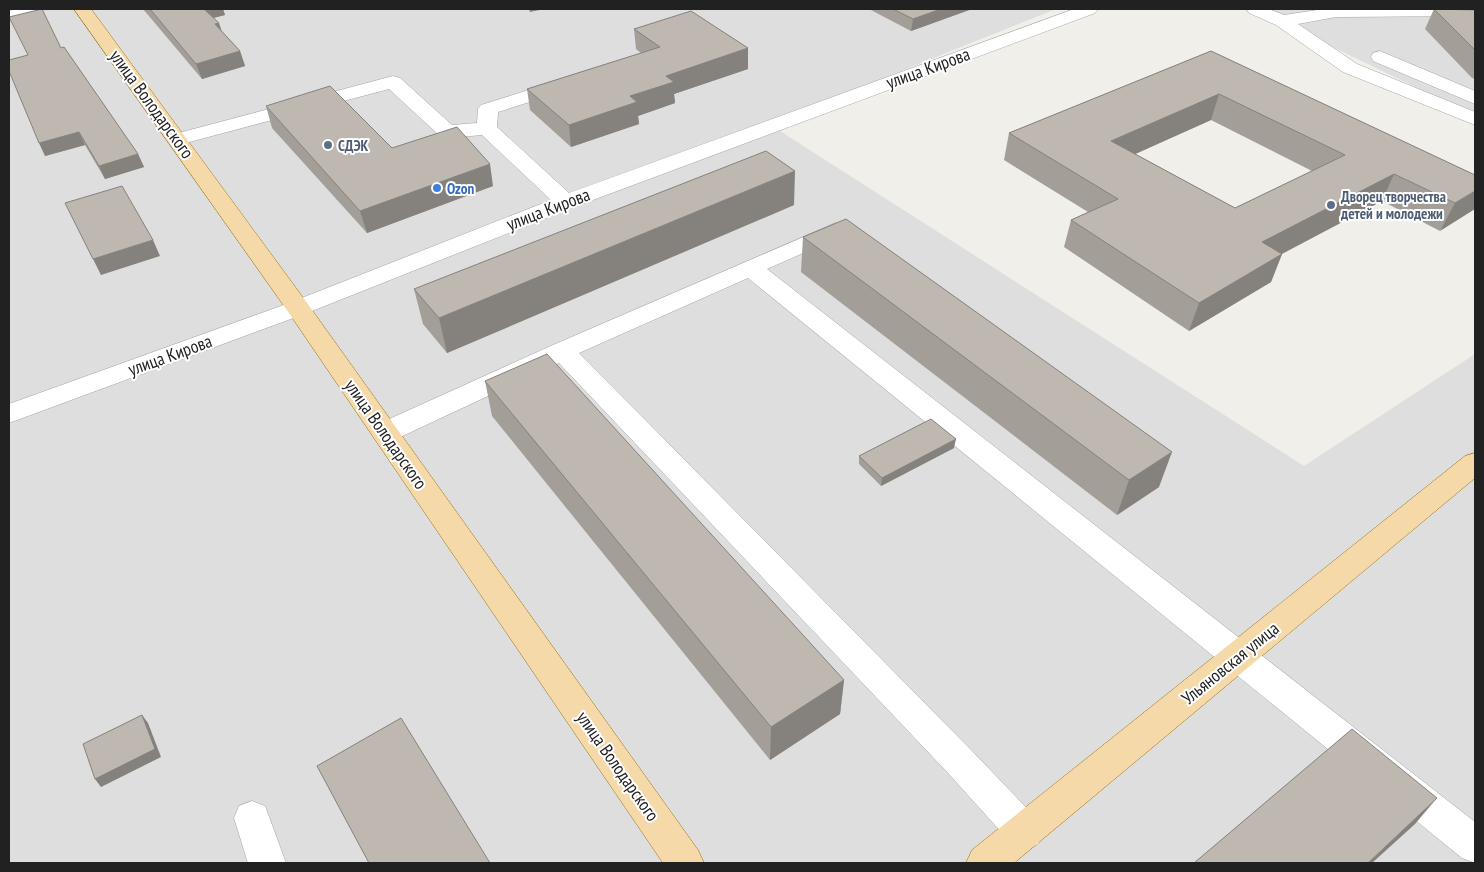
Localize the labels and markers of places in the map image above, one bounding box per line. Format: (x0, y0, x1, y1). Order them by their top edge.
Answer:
place label: СДЭК (338, 136, 369, 155)
marker: СДЭК (322, 139, 334, 151)
place label: Ozon (447, 179, 474, 198)
marker: Ozon (431, 182, 443, 194)
place label: Дворец творчества детей и молодежи (1340, 187, 1446, 223)
marker: Дворец творчества детей и молодежи (1325, 199, 1337, 211)

